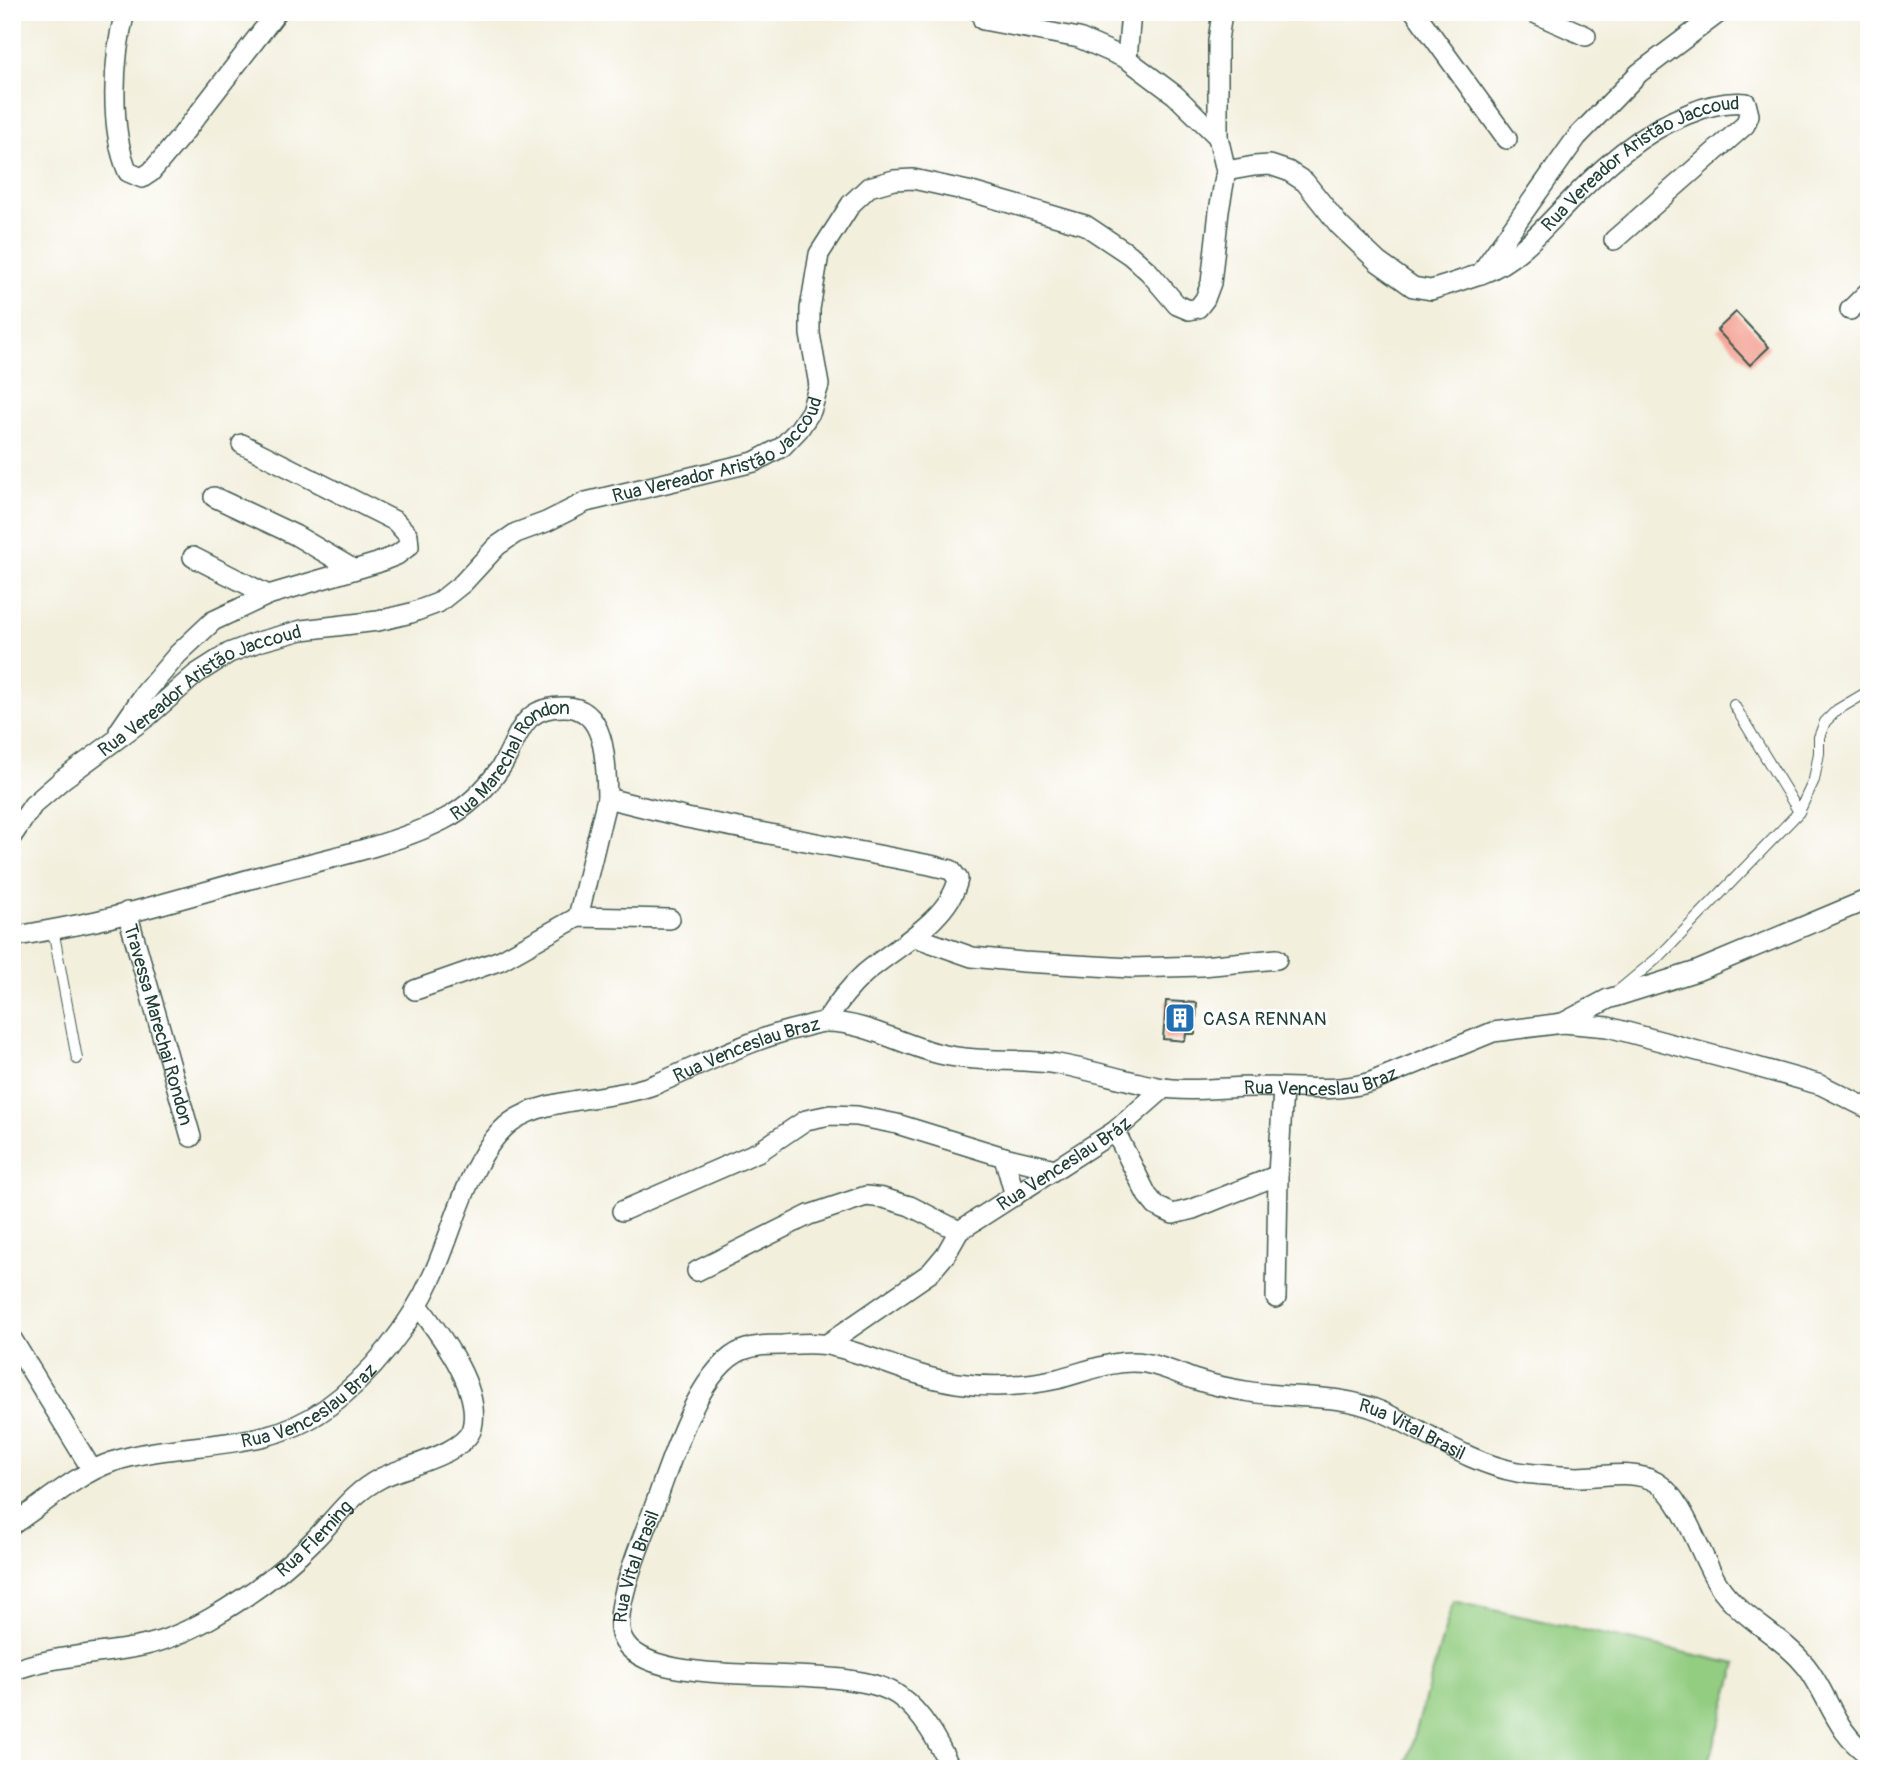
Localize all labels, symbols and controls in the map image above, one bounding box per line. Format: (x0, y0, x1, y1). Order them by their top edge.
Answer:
street label: Rua Vereador Aristão Jaccoud (1536, 91, 1740, 237)
street label: Rua Vereador Aristão Jaccoud (610, 394, 828, 508)
street label: Rua Vereador Aristão Jaccoud (93, 620, 304, 762)
street label: Rua Marechal Rondon (446, 696, 570, 826)
street label: Travessa Marechai Rondon (118, 921, 198, 1128)
building icon: CASA RENNAN (1163, 1001, 1197, 1035)
place label: CASA RENNAN (1203, 1007, 1327, 1031)
street label: Rua Venceslau Braz (670, 1012, 823, 1088)
street label: Rua Venceslau Braz (1244, 1061, 1401, 1102)
street label: Rua Venceslau Bráz (993, 1111, 1136, 1217)
street label: Rua Venceslau Braz (239, 1358, 382, 1454)
street label: Rua Vital Brasil (1356, 1393, 1469, 1466)
street label: Rua Fleming (271, 1495, 358, 1583)
street label: Rua Vital Brasil (609, 1507, 665, 1624)

